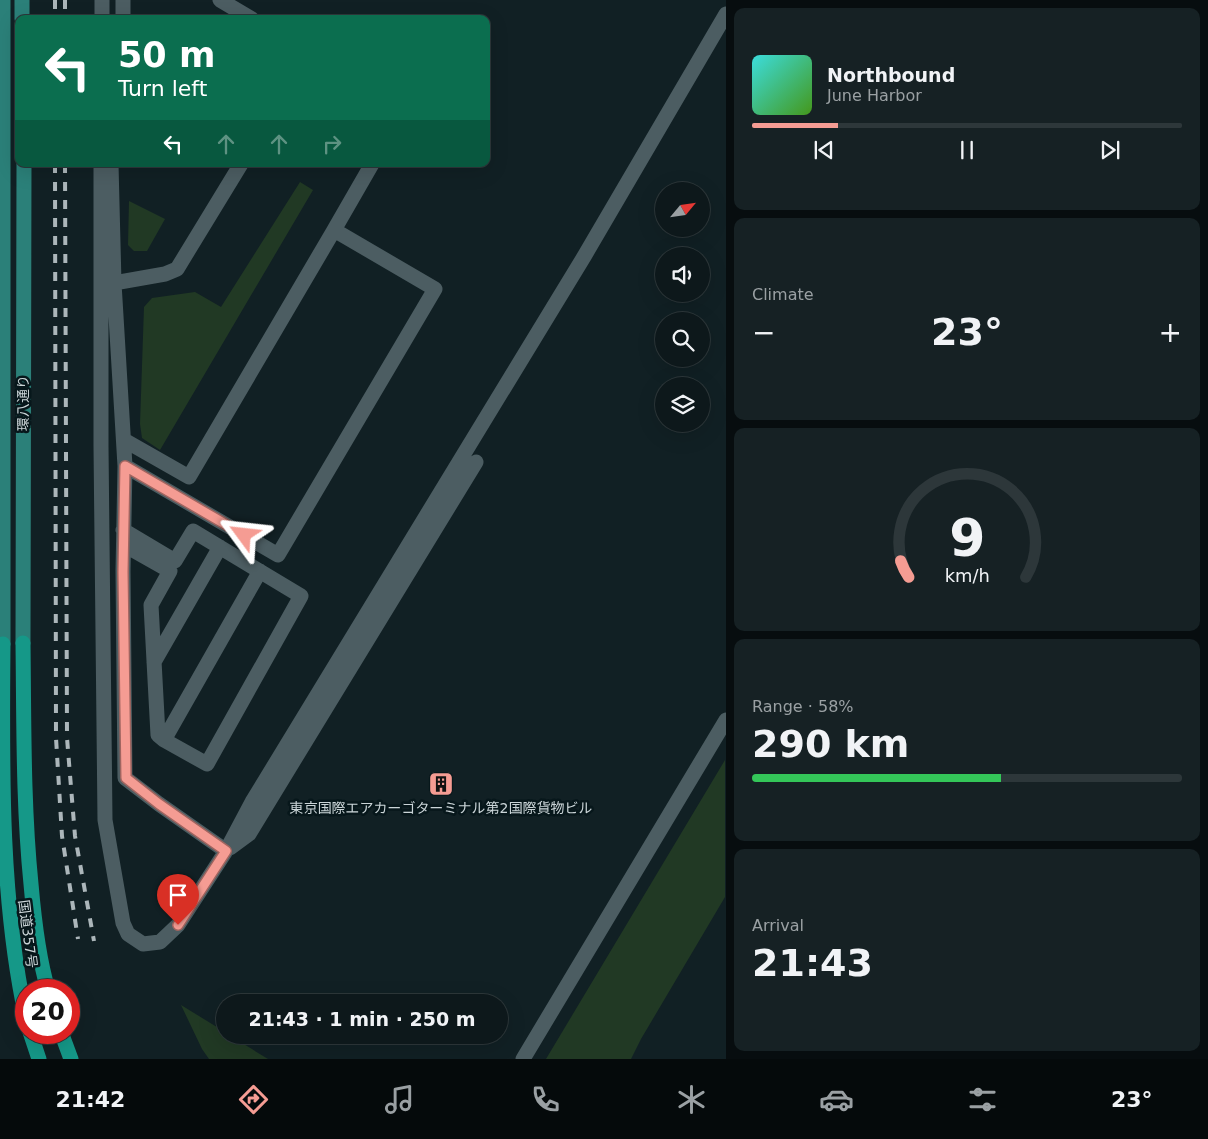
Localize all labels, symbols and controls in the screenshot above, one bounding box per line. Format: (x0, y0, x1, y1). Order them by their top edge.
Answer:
icon: left (35, 35, 100, 100)
text: 50 m (118, 35, 215, 75)
text: Northbound (827, 64, 955, 86)
text: Turn left (118, 76, 207, 101)
text: June Harbor (827, 86, 922, 105)
icon: left (159, 130, 187, 158)
icon: ahead (212, 130, 240, 158)
icon: ahead (265, 130, 293, 158)
icon: right (318, 130, 346, 158)
icon: previous (810, 136, 838, 164)
icon: pause (953, 136, 981, 164)
icon: next (1096, 136, 1124, 164)
north arrow (655, 182, 710, 238)
map controls (655, 182, 710, 432)
button: sound (655, 247, 710, 302)
text: Climate (752, 285, 814, 304)
text: 23° (931, 310, 1003, 354)
button: search (655, 312, 710, 367)
text: − (752, 316, 775, 349)
text: + (1159, 316, 1182, 349)
street label: 環八通り (15, 375, 31, 431)
button: layers (655, 377, 710, 432)
position arrow (217, 508, 269, 560)
text: 9 (949, 508, 985, 568)
text: km/h (944, 565, 990, 586)
text: Range · 58% (752, 697, 854, 716)
text: 290 km (752, 722, 909, 766)
building icon: 東京国際エアカーゴターミナル第2国際貨物ビル (428, 771, 454, 797)
place label: 東京国際エアカーゴターミナル第2国際貨物ビル (290, 800, 592, 816)
pin (157, 874, 199, 925)
icon: arrive (164, 881, 192, 909)
street label: 国道357号 (16, 899, 40, 969)
text: Arrival (752, 916, 804, 935)
text: 21:43 (752, 941, 873, 985)
speed limit sign: 20 (15, 979, 80, 1044)
text: 21:43 · 1 min · 250 m (248, 1008, 476, 1030)
icon: directions (236, 1082, 271, 1117)
icon: music (382, 1082, 417, 1117)
icon: phone (528, 1082, 563, 1117)
icon: climate (674, 1082, 709, 1117)
icon: car (819, 1082, 854, 1117)
icon: filters (965, 1082, 1000, 1117)
text: 21:42 (55, 1087, 125, 1112)
text: 23° (1111, 1087, 1153, 1112)

